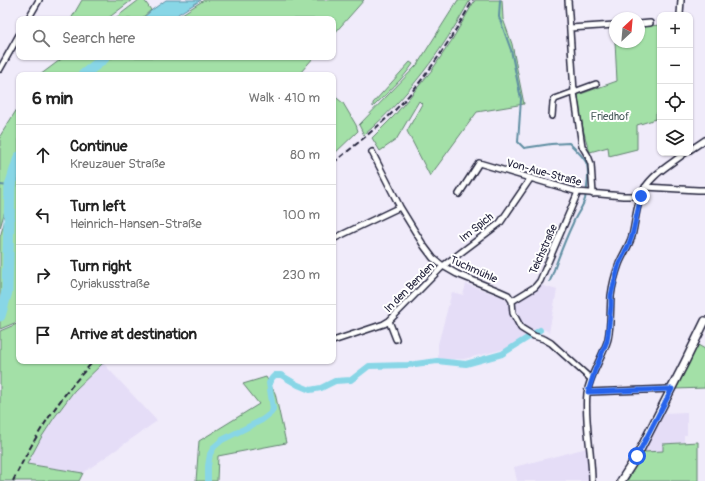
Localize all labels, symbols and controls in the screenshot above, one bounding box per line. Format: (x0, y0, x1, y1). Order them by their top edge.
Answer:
north arrow (609, 12, 645, 48)
map controls (657, 12, 693, 156)
button: + (657, 12, 693, 48)
search box (16, 16, 336, 60)
icon: search (30, 27, 52, 49)
text: Search here (62, 29, 135, 48)
button: − (657, 48, 693, 84)
button: locate (657, 84, 693, 120)
text: 6 min (32, 88, 73, 109)
text: Walk · 410 m (249, 90, 320, 106)
park label: Friedhof (591, 110, 630, 123)
button: layers (657, 120, 693, 156)
text: Continue (70, 137, 128, 156)
icon: ahead (32, 144, 54, 166)
text: 80 m (290, 147, 320, 163)
text: Kreuzauer Straße (70, 156, 165, 172)
street label: Von-Aue-Straße (505, 156, 583, 189)
route end (632, 187, 650, 205)
text: Turn left (70, 197, 126, 216)
icon: left (32, 204, 54, 226)
text: 100 m (283, 207, 320, 223)
street label: Im Spich (457, 210, 496, 245)
text: Heinrich-Hansen-Straße (70, 216, 202, 232)
street label: Teichstraße (527, 222, 560, 276)
street label: Tuchmühle (448, 253, 500, 286)
text: Turn right (70, 257, 131, 276)
street label: In den Benden (382, 260, 437, 315)
icon: right (32, 264, 54, 286)
text: 230 m (283, 267, 320, 283)
text: Cyriakusstraße (70, 276, 150, 292)
icon: arrive (32, 324, 54, 346)
text: Arrive at destination (70, 325, 197, 344)
route start (628, 447, 646, 465)

